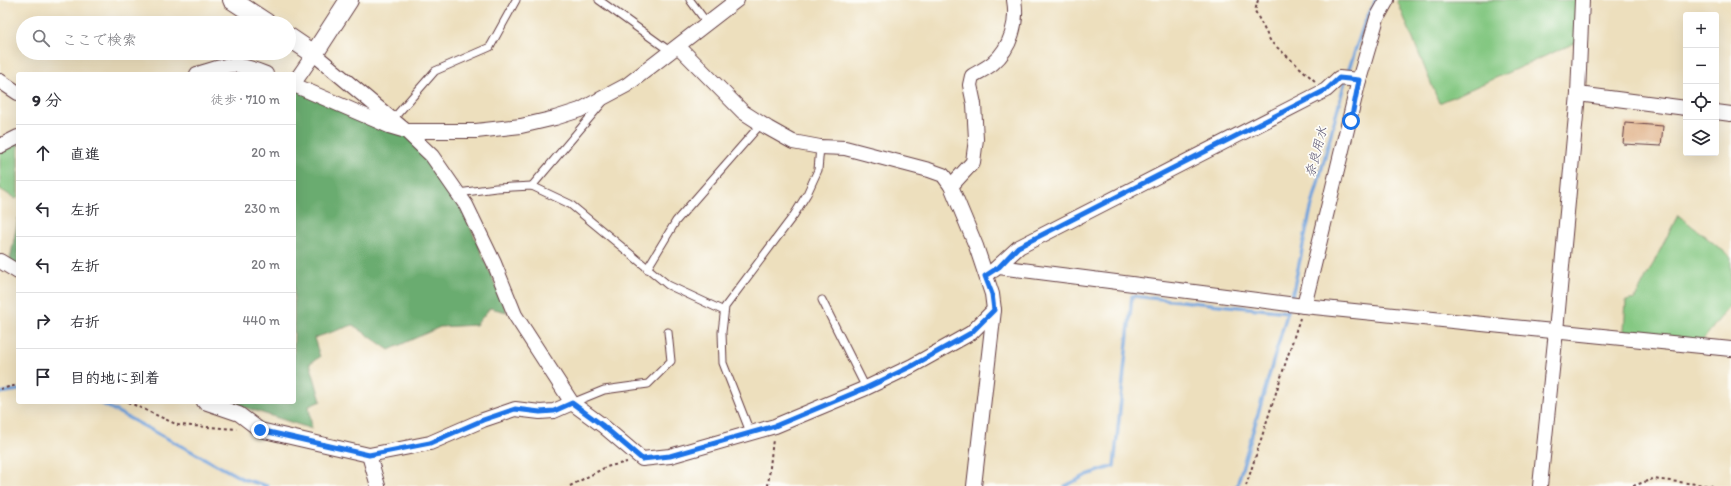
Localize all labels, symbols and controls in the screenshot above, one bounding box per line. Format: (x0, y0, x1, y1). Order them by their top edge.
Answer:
map controls (1683, 12, 1719, 156)
button: + (1683, 12, 1719, 48)
search box (16, 16, 296, 60)
icon: search (30, 27, 52, 49)
text: ここで検索 (62, 31, 137, 49)
button: − (1683, 48, 1719, 84)
button: locate (1683, 84, 1719, 120)
text: 9 分 (32, 90, 62, 110)
text: 徒歩 · 710 m (211, 92, 280, 107)
route start (1342, 112, 1360, 130)
button: layers (1683, 120, 1719, 156)
water label: 奈良用水 (1302, 125, 1330, 179)
icon: ahead (32, 142, 54, 164)
text: 直進 (70, 145, 100, 163)
text: 20 m (251, 145, 280, 160)
icon: left (32, 198, 54, 220)
text: 左折 (70, 201, 100, 219)
text: 230 m (244, 201, 280, 216)
icon: left (32, 254, 54, 276)
text: 左折 (70, 257, 100, 275)
text: 20 m (251, 257, 280, 272)
icon: right (32, 310, 54, 332)
text: 右折 (70, 313, 100, 331)
text: 440 m (243, 313, 280, 328)
icon: arrive (32, 366, 54, 388)
text: 目的地に到着 (70, 369, 160, 387)
route end (251, 421, 269, 439)

